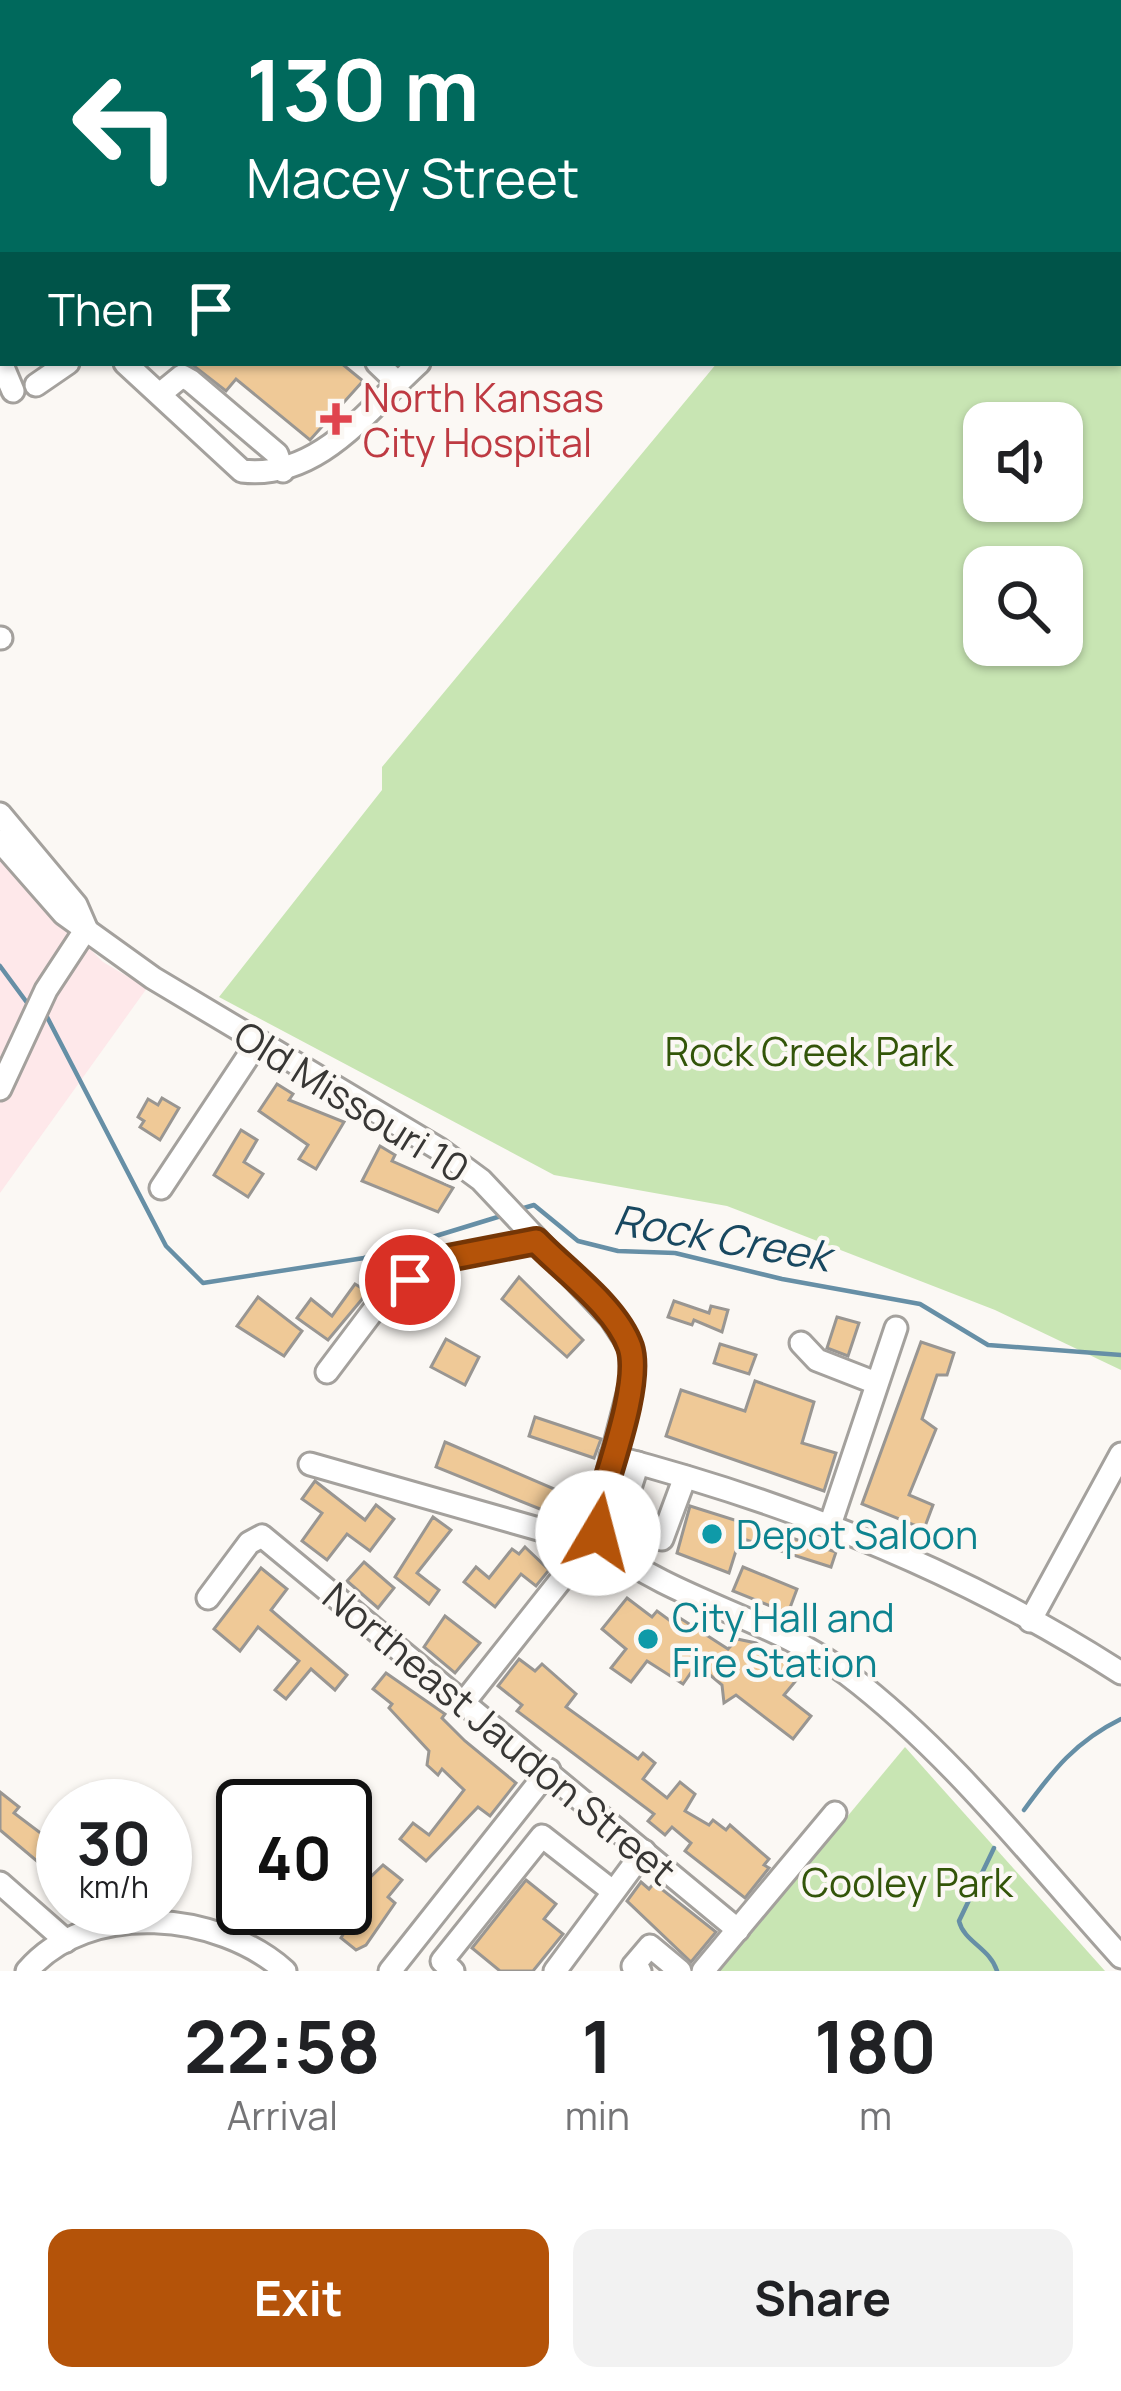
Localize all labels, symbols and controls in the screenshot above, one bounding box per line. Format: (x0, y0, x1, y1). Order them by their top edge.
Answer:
text: 130 m (246, 31, 479, 146)
icon: left (48, 48, 204, 204)
text: Macey Street (246, 140, 579, 214)
icon: arrive (178, 276, 244, 342)
text: Then (48, 278, 154, 340)
place label: North Kansas City Hospital (363, 370, 604, 469)
map controls (963, 402, 1083, 666)
button: sound (963, 402, 1083, 522)
marker: North Kansas City Hospital (320, 403, 352, 435)
button: search (963, 546, 1083, 666)
street label: Old Missouri 10 (224, 1007, 480, 1195)
park label: Rock Creek Park (665, 1024, 955, 1078)
water label: Rock Creek (609, 1189, 840, 1285)
pin (359, 1229, 461, 1331)
icon: arrive (377, 1247, 443, 1313)
position arrow (535, 1470, 661, 1596)
place label: Depot Saloon (736, 1507, 978, 1561)
marker: Depot Saloon (699, 1521, 725, 1547)
street label: Northeast Jaudon Street (312, 1569, 688, 1897)
place label: City Hall and Fire Station (672, 1590, 895, 1689)
marker: City Hall and Fire Station (635, 1626, 661, 1652)
speed limit sign: 40 (216, 1779, 372, 1935)
text: 30 (77, 1801, 151, 1883)
park label: Cooley Park (801, 1855, 1014, 1909)
text: km/h (79, 1866, 149, 1907)
text: 22:58 (184, 1996, 381, 2095)
text: 1 (582, 1996, 613, 2095)
text: 180 (814, 1996, 937, 2095)
text: Arrival (227, 2088, 338, 2142)
text: min (565, 2088, 630, 2142)
text: m (859, 2088, 892, 2142)
button: Exit (48, 2229, 549, 2367)
button: Share (573, 2229, 1073, 2367)

